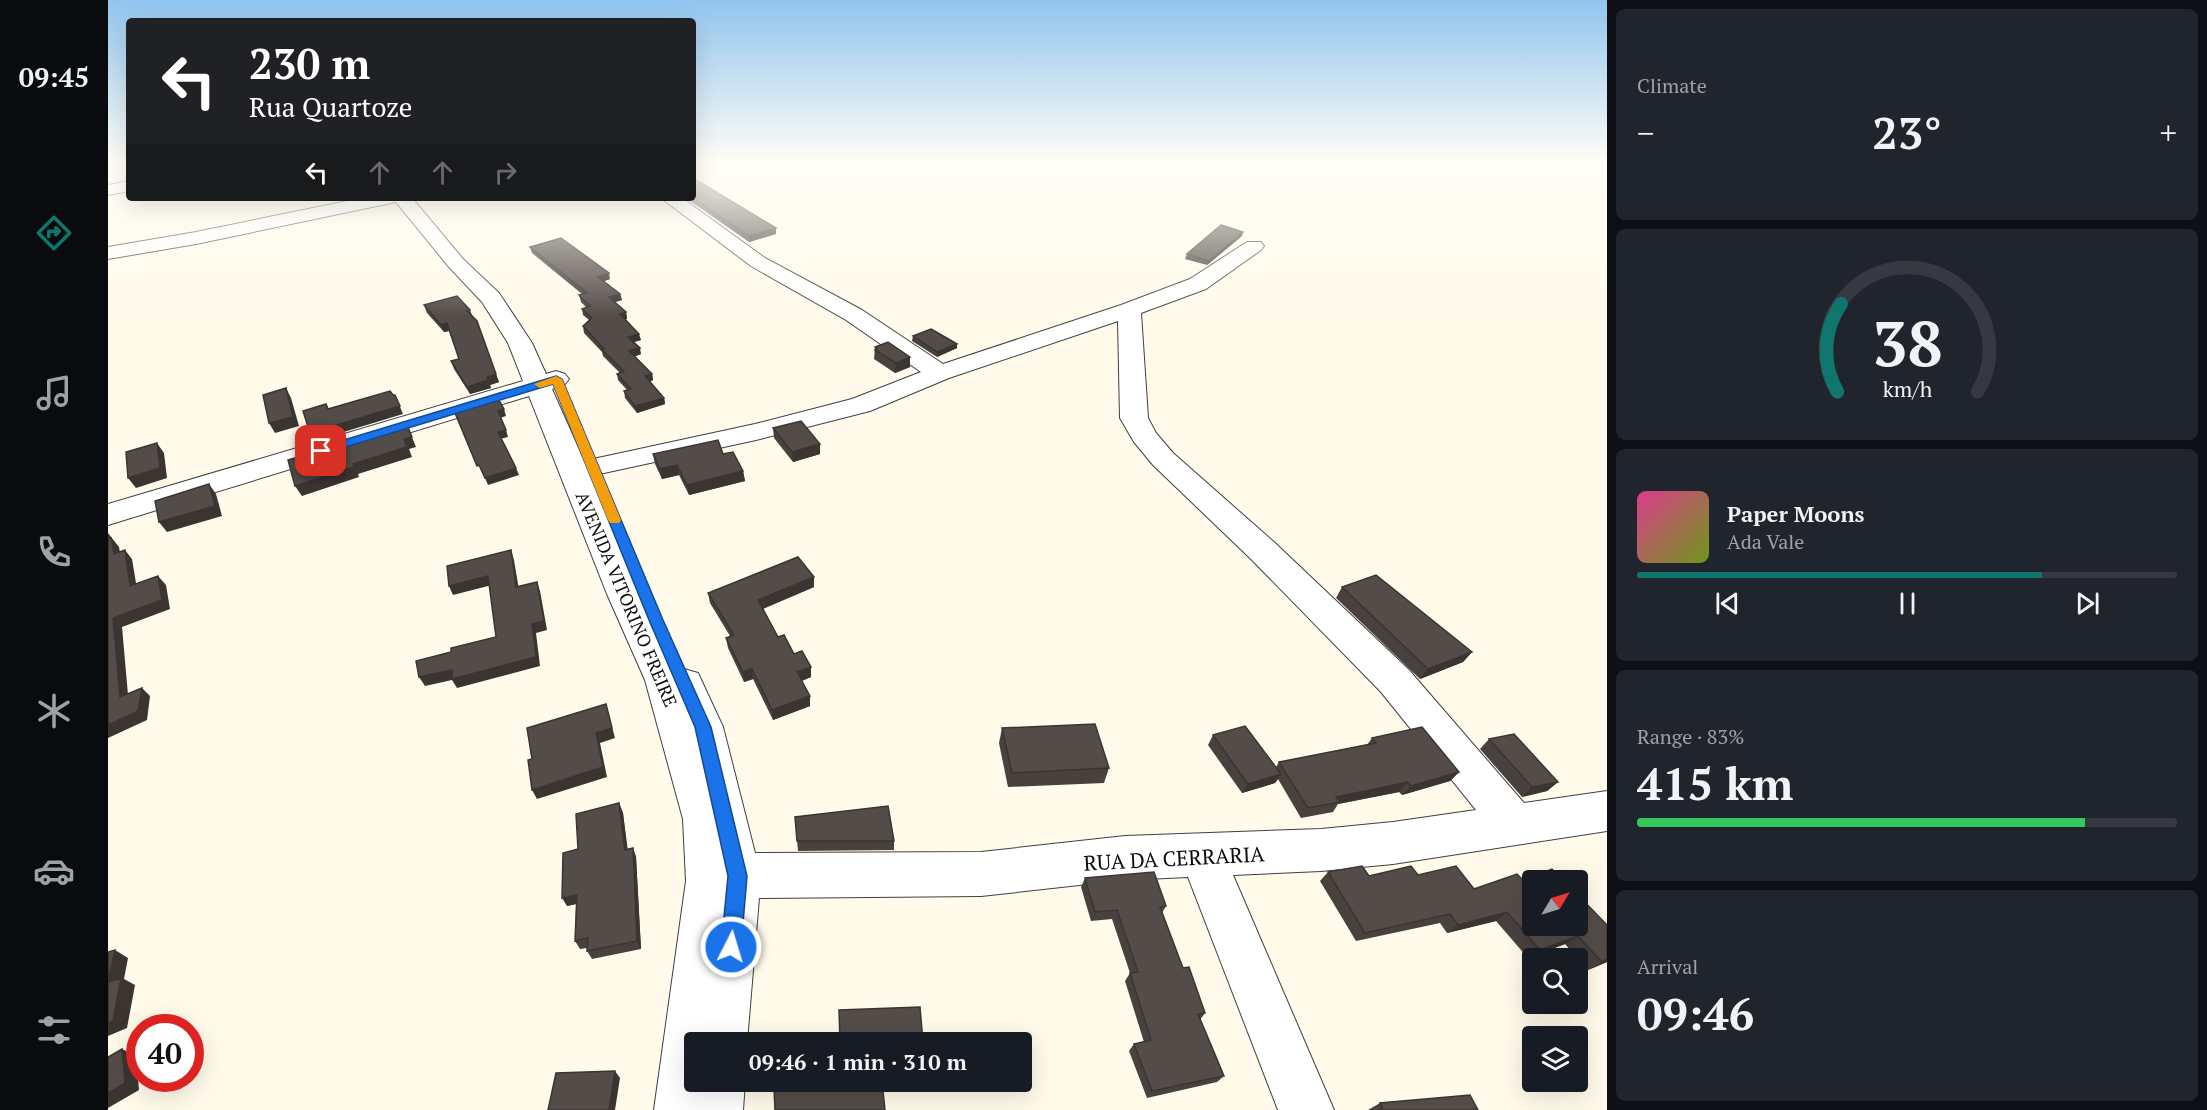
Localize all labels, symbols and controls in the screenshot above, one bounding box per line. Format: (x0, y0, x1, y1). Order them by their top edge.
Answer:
text: 230 m (249, 35, 370, 91)
icon: left (150, 42, 228, 120)
text: 09:45 (19, 59, 89, 95)
text: Climate (1637, 72, 1707, 99)
text: Rua Quartoze (249, 89, 412, 125)
text: 23° (1872, 102, 1942, 162)
text: − (1637, 111, 1655, 154)
text: + (2159, 111, 2177, 154)
icon: left (300, 156, 333, 189)
icon: ahead (363, 156, 396, 189)
icon: ahead (426, 156, 459, 189)
icon: right (489, 156, 522, 189)
icon: directions (33, 212, 75, 254)
text: 38 (1872, 301, 1942, 384)
icon: music (33, 372, 75, 414)
text: km/h (1882, 375, 1932, 403)
pin (295, 425, 346, 476)
icon: arrive (304, 434, 337, 467)
street label: AVENIDA VITORINO FREIRE (571, 488, 683, 710)
text: Paper Moons (1727, 499, 1865, 528)
text: Ada Vale (1727, 528, 1804, 555)
icon: phone (33, 531, 75, 573)
icon: previous (1711, 587, 1744, 620)
icon: pause (1891, 587, 1924, 620)
icon: next (2071, 587, 2104, 620)
icon: climate (33, 690, 75, 732)
text: Range · 83% (1637, 723, 1744, 750)
text: 415 km (1637, 753, 1793, 813)
street label: RUA DA CERRARIA (1083, 839, 1266, 877)
icon: car (33, 850, 75, 892)
north arrow (1522, 870, 1588, 936)
map controls (1522, 870, 1588, 1092)
position arrow (699, 915, 763, 979)
button: search (1522, 948, 1588, 1014)
text: Arrival (1637, 953, 1698, 980)
text: 09:46 (1637, 983, 1754, 1043)
icon: filters (33, 1009, 75, 1051)
speed limit sign: 40 (126, 1014, 204, 1092)
button: layers (1522, 1026, 1588, 1092)
text: 09:46 · 1 min · 310 m (749, 1047, 967, 1076)

